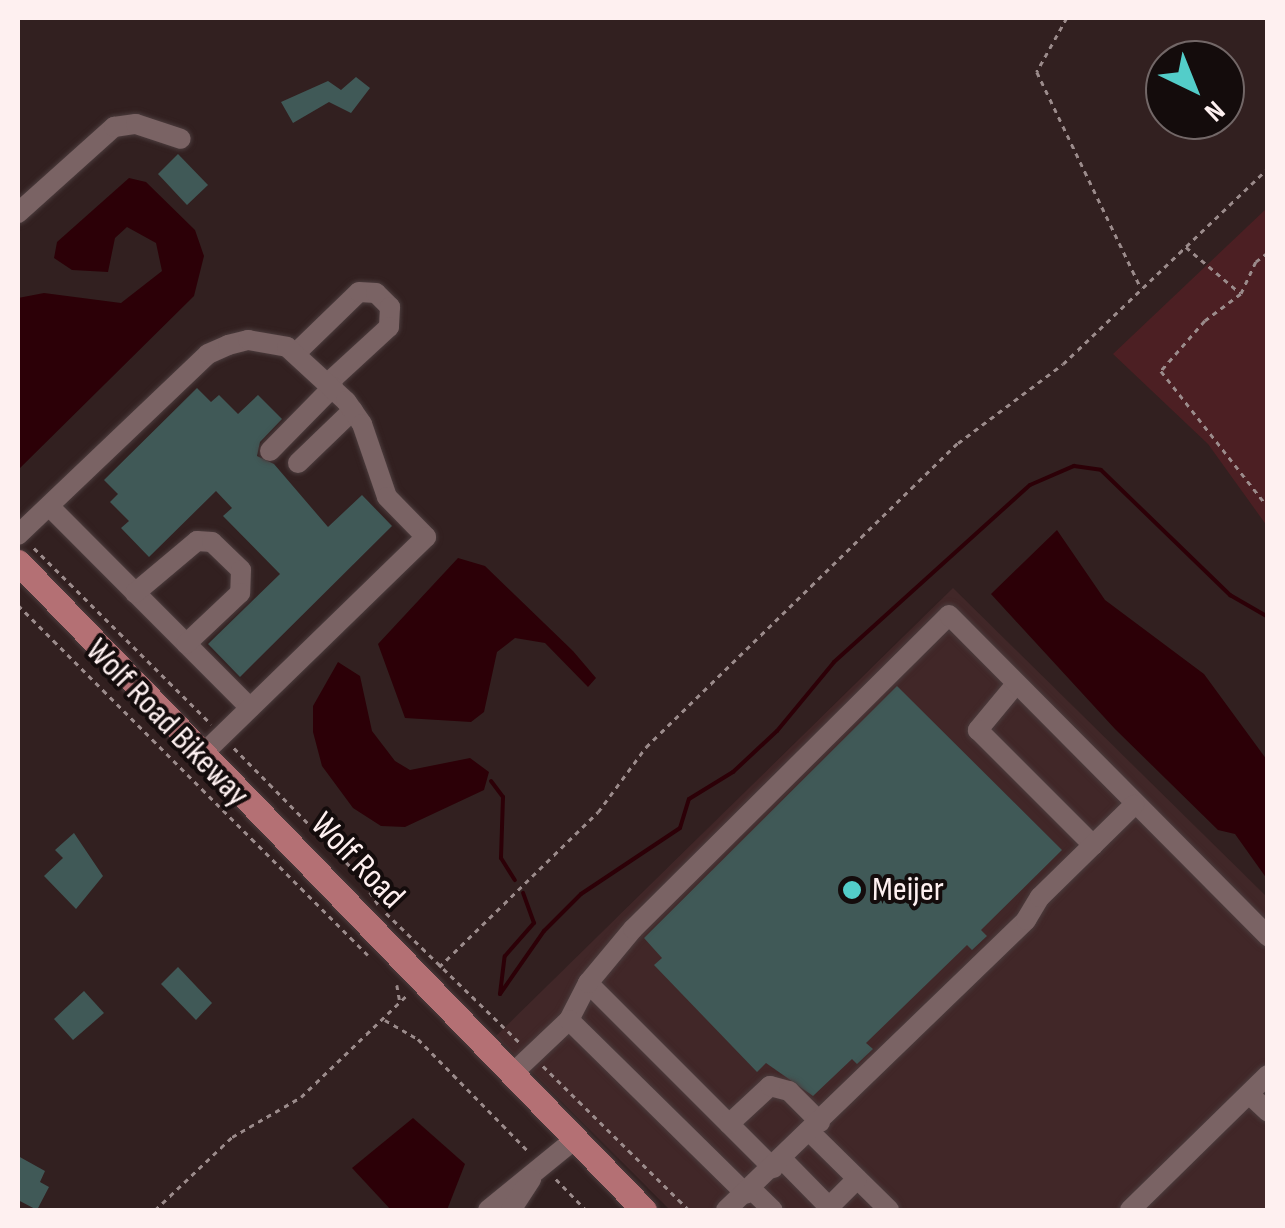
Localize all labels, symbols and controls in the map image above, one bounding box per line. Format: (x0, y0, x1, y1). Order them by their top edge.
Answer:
north arrow (1145, 40, 1245, 140)
text: N (1198, 94, 1231, 128)
street label: Wolf Road Bikeway (76, 630, 258, 816)
street label: Wolf Road (301, 804, 413, 918)
place label: Meijer (872, 869, 944, 911)
marker: Meijer (841, 879, 863, 901)

